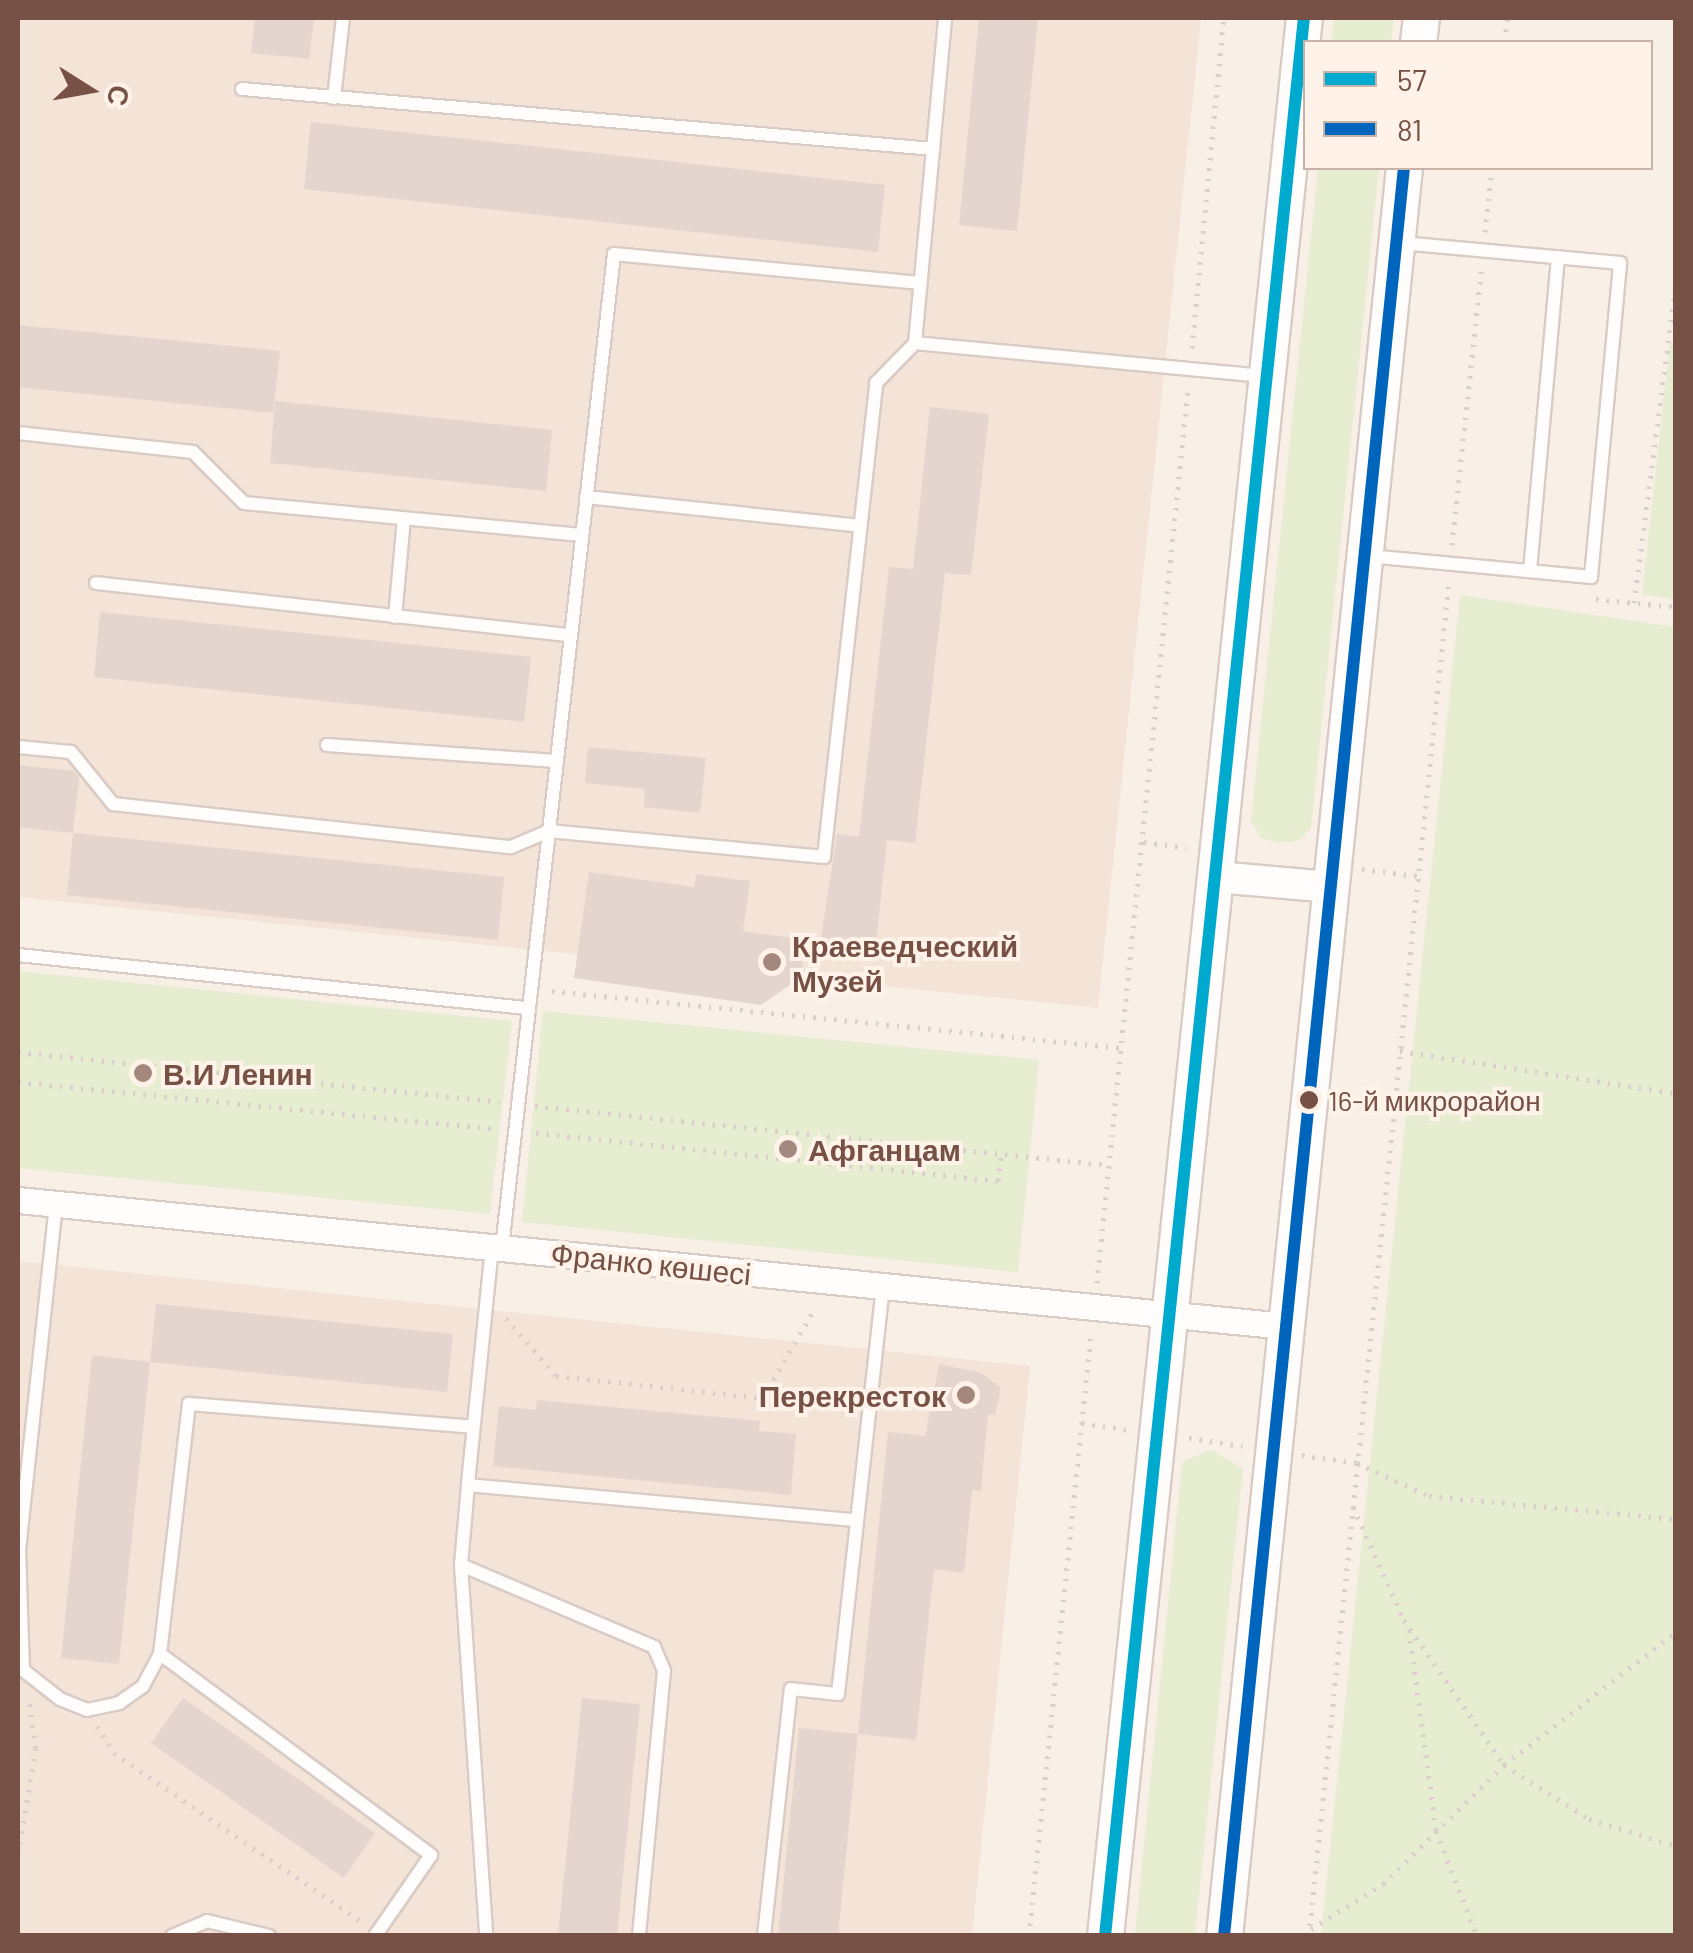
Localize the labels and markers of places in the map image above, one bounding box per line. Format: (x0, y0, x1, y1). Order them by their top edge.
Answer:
place label: Краеведческий Музей (792, 927, 1018, 998)
marker: Краеведческий Музей (761, 951, 783, 973)
place label: В.И Ленин (163, 1055, 313, 1091)
marker: В.И Ленин (132, 1062, 154, 1084)
place label: 16-й микрорайон (1328, 1083, 1541, 1117)
marker: 16-й микрорайон (1299, 1090, 1319, 1110)
place label: Афганцам (808, 1131, 961, 1167)
marker: Афганцам (777, 1138, 799, 1160)
place label: Перекресток (759, 1377, 946, 1413)
marker: Перекресток (955, 1384, 977, 1406)

